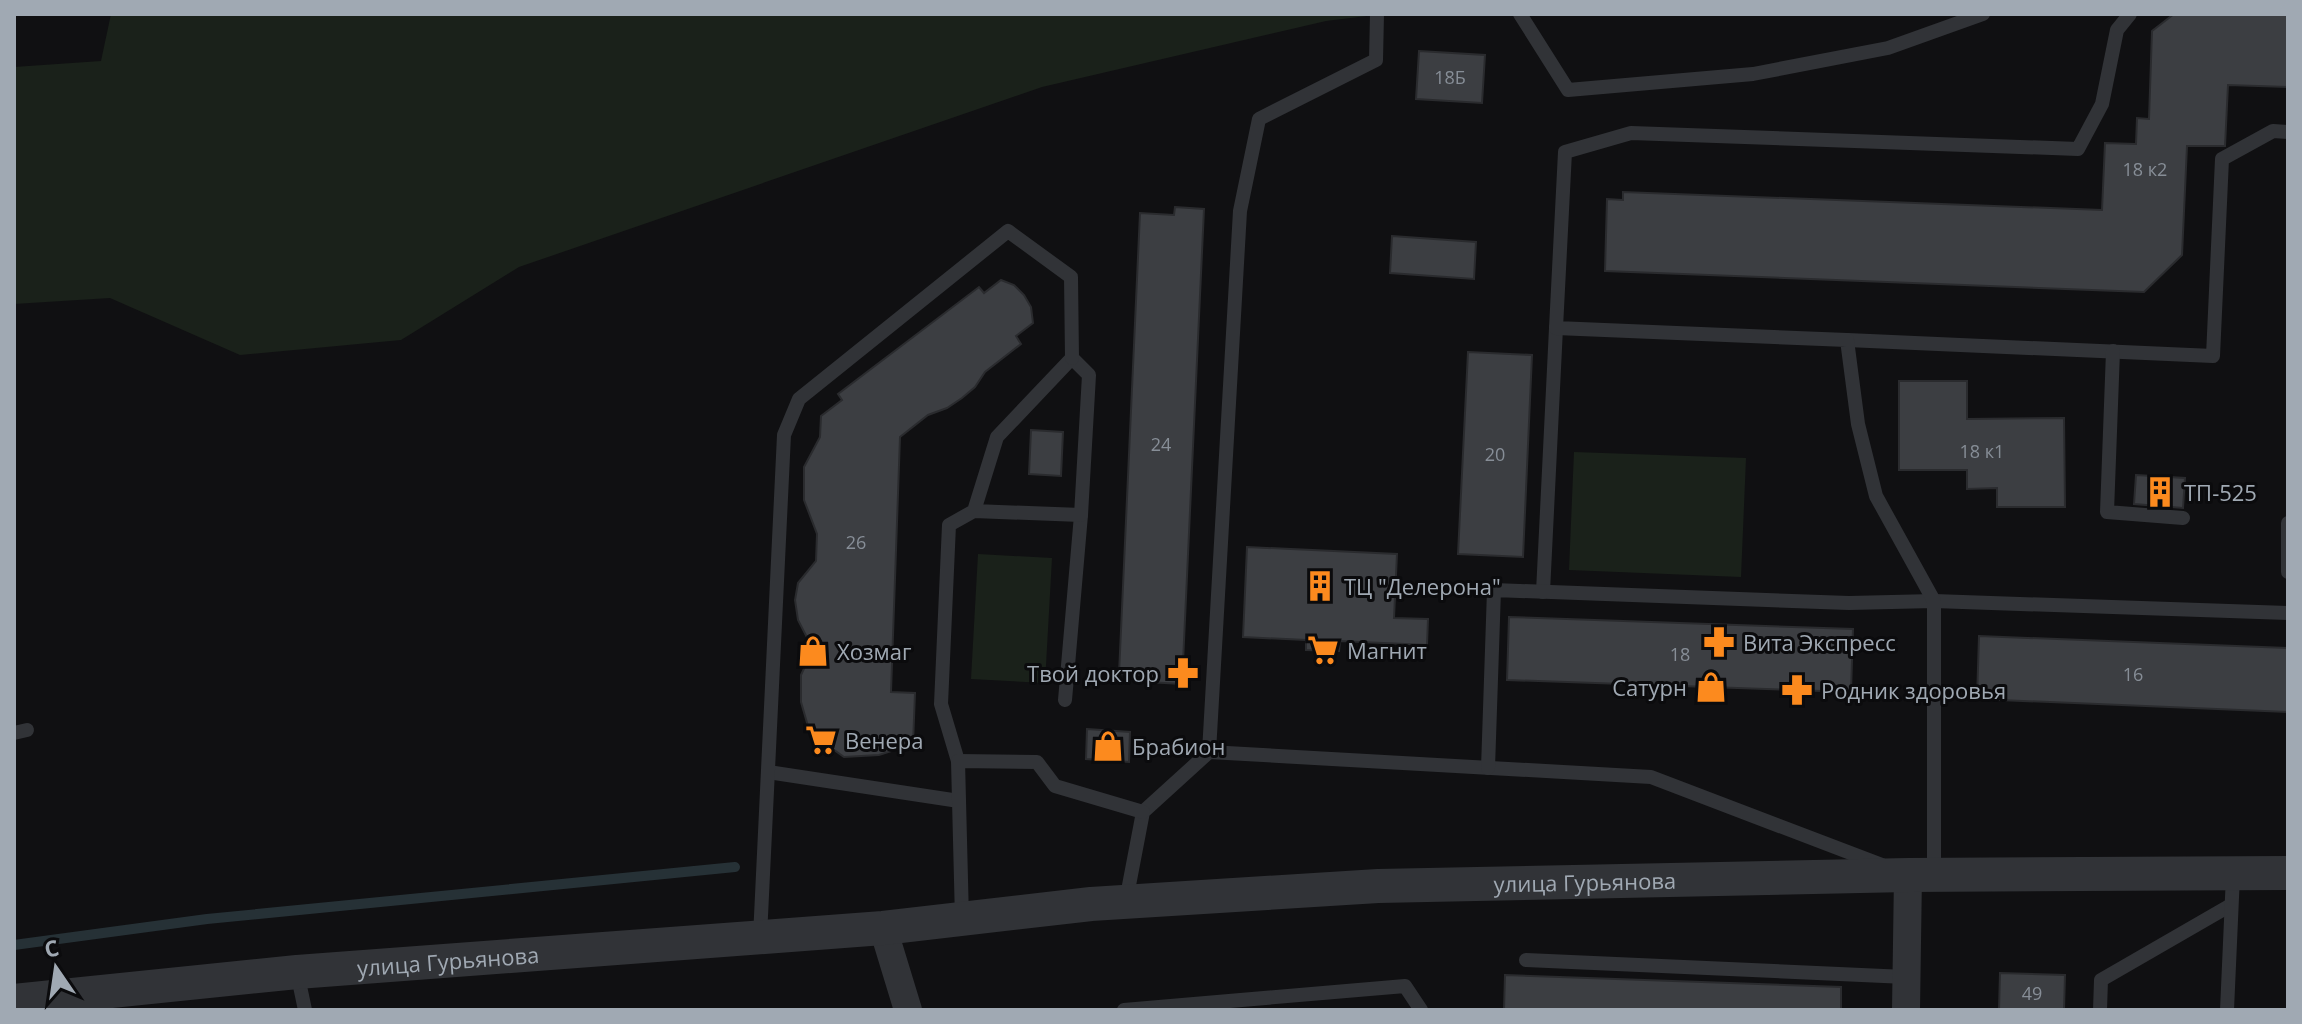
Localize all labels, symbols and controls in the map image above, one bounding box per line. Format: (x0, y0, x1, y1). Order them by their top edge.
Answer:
house number: 18Б (1434, 65, 1466, 89)
house number: 18 к2 (2123, 157, 2167, 181)
house number: 24 (1151, 432, 1171, 456)
house number: 18 к1 (1960, 439, 2004, 463)
house number: 20 (1485, 442, 1505, 466)
building icon: ТП-525 (2143, 475, 2177, 509)
place label: ТП-525 (2184, 477, 2257, 507)
house number: 26 (846, 530, 866, 554)
building icon: ТЦ "Делерона" (1303, 569, 1337, 603)
place label: ТЦ "Делерона" (1344, 571, 1501, 601)
pharmacy icon: Вита Экспресс (1702, 625, 1736, 659)
place label: Вита Экспресс (1743, 627, 1896, 657)
supermarket icon: Магнит (1306, 633, 1340, 667)
shop icon: Хозмаг (796, 634, 830, 668)
place label: Магнит (1347, 635, 1427, 665)
place label: Хозмаг (837, 636, 912, 666)
house number: 18 (1670, 642, 1690, 666)
pharmacy icon: Твой доктор (1166, 656, 1200, 690)
place label: Твой доктор (1027, 658, 1159, 688)
house number: 16 (2123, 662, 2143, 686)
shop icon: Сатурн (1694, 670, 1728, 704)
place label: Сатурн (1612, 672, 1687, 702)
pharmacy icon: Родник здоровья (1780, 673, 1814, 707)
place label: Родник здоровья (1821, 675, 2006, 705)
supermarket icon: Венера (804, 723, 838, 757)
place label: Венера (845, 725, 924, 755)
shop icon: Брабион (1091, 729, 1125, 763)
place label: Брабион (1132, 731, 1225, 761)
street label: улица Гурьянова (1493, 865, 1676, 899)
north arrow (16, 928, 96, 1008)
text: С (41, 931, 61, 964)
street label: улица Гурьянова (356, 939, 540, 982)
house number: 49 (2022, 981, 2042, 1005)

